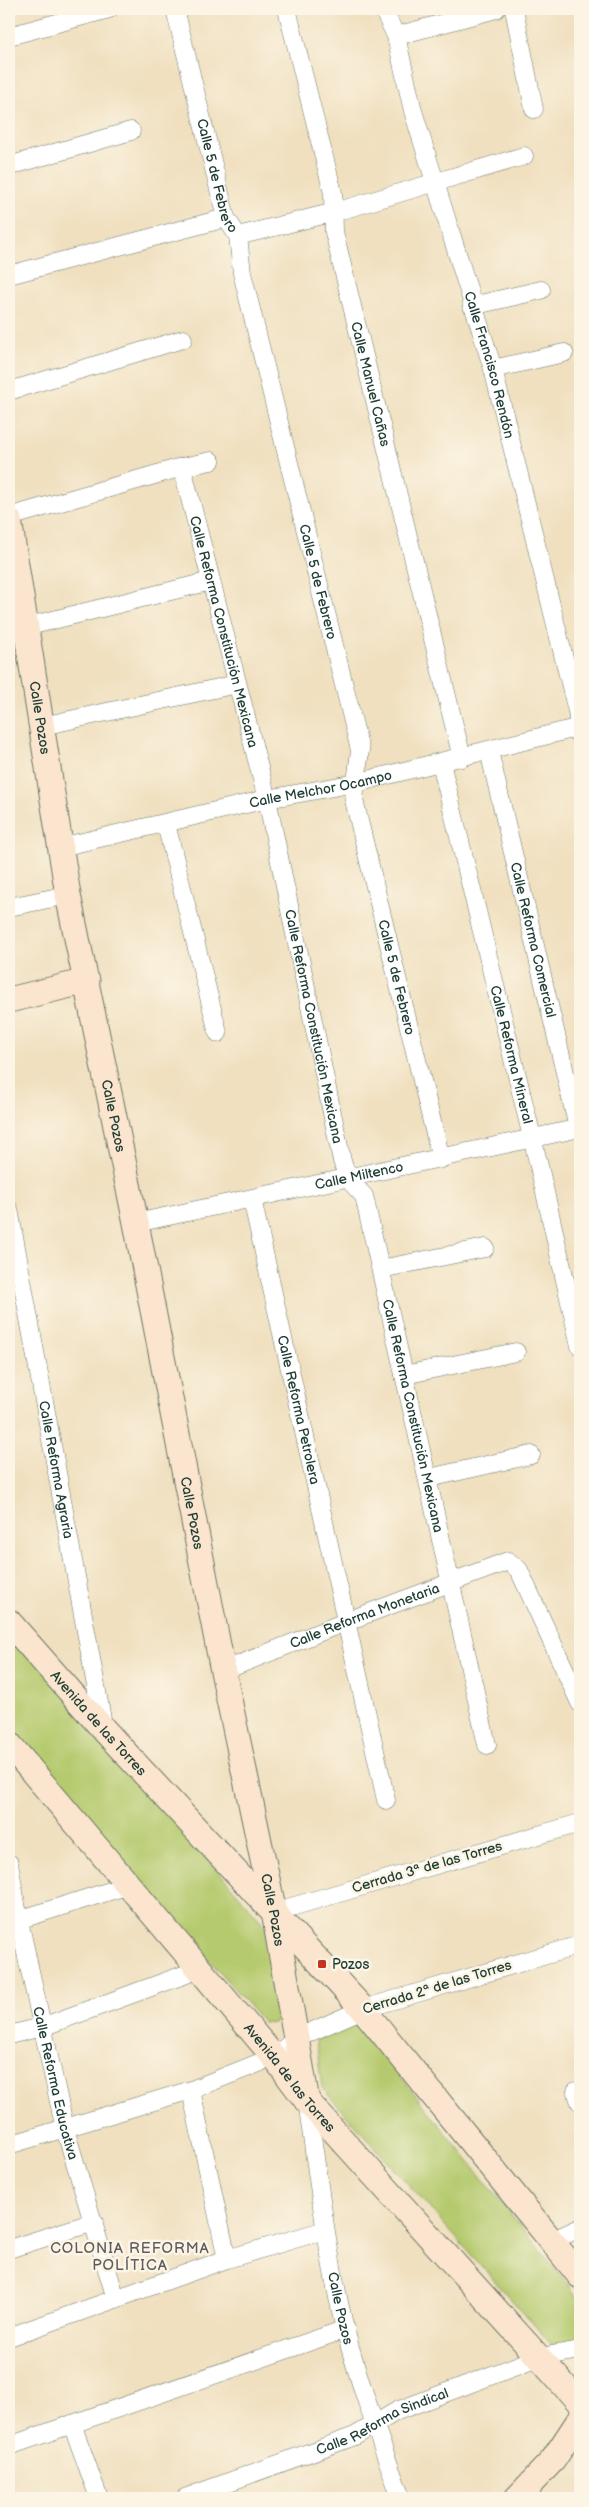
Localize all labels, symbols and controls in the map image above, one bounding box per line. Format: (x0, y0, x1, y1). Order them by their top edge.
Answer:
street label: Calle 5 de Febrero (194, 117, 242, 236)
street label: Calle Francisco Rendón (461, 289, 518, 440)
street label: Calle Manuel Cañas (348, 320, 394, 448)
street label: Calle Reforma Constitución Mexicana (186, 514, 262, 749)
street label: Calle 5 de Febrero (296, 522, 341, 641)
street label: Calle Pozos (26, 680, 54, 755)
street label: Calle Melchor Ocampo (247, 766, 394, 811)
street label: Calle Reforma Comercial (507, 861, 560, 1019)
street label: Calle Reforma Constitución Mexicana (282, 908, 347, 1145)
street label: Calle 5 de Febrero (375, 918, 419, 1037)
street label: Calle Reforma Mineral (487, 984, 537, 1125)
street label: Calle Pozos (98, 1078, 130, 1154)
street label: Calle Miltenco (313, 1158, 405, 1193)
street label: Calle Reforma Constitución Mexicana (379, 1298, 447, 1534)
street label: Calle Reforma Petrolera (274, 1334, 324, 1486)
street label: Calle Reforma Agraria (36, 1399, 77, 1540)
street label: Calle Pozos (177, 1475, 208, 1551)
street label: Calle Reforma Monetaria (287, 1579, 442, 1652)
street label: Avenida de las Torres (47, 1667, 150, 1779)
street label: Cerrada 3ª de las Torres (350, 1837, 504, 1897)
street label: Calle Pozos (258, 1872, 288, 1948)
place label: Pozos (332, 1956, 370, 1973)
street label: Cerrada 2ª de las Torres (360, 1956, 514, 2018)
marker: Pozos (316, 1958, 328, 1970)
street label: Calle Reforma Educativa (30, 2005, 82, 2162)
street label: Avenida de las Torres (240, 2020, 339, 2135)
district label: COLONIA REFORMA POLÍTICA (50, 2239, 210, 2275)
street label: Calle Pozos (325, 2271, 357, 2346)
street label: Calle Reforma Sindical (314, 2384, 451, 2458)

